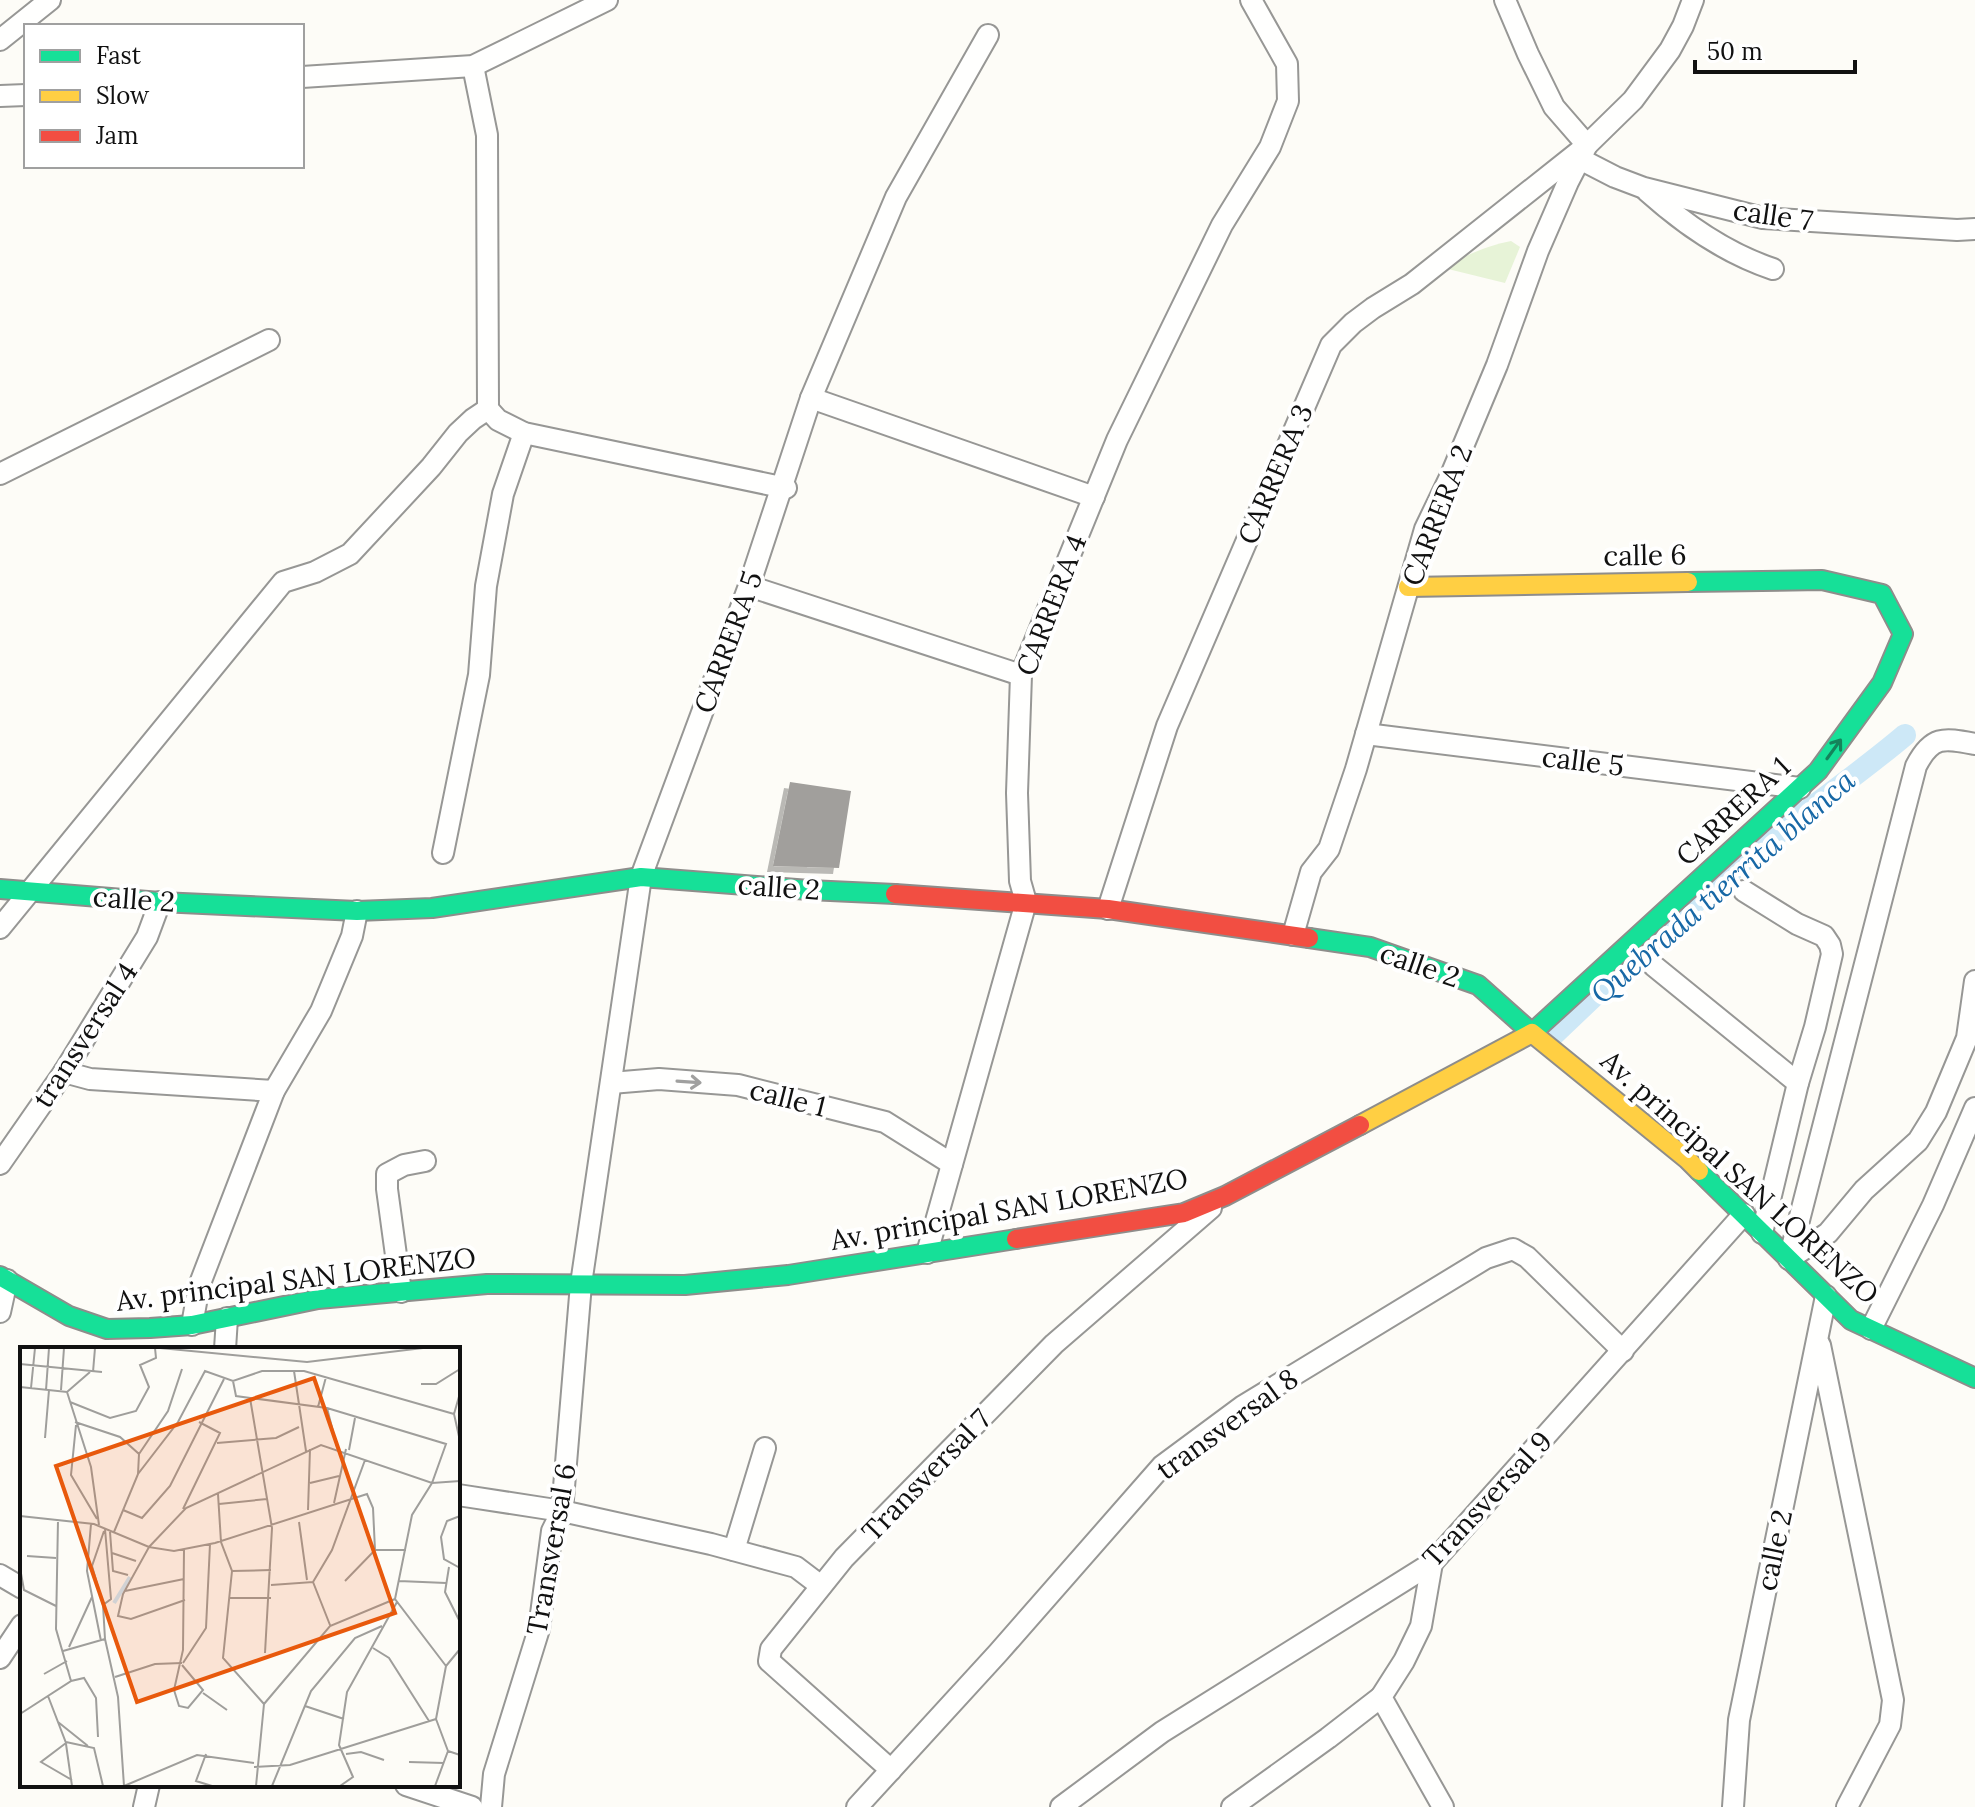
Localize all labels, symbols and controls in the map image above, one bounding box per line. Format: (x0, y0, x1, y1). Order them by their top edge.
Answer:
legend (24, 24, 304, 168)
scale bar (1695, 24, 1855, 74)
text: 50 m (1707, 36, 1763, 67)
text: Fast (96, 40, 142, 71)
text: Slow (96, 80, 150, 111)
text: Jam (95, 120, 138, 151)
street label: calle 7 (1731, 192, 1815, 238)
street label: CARRERA 3 (1229, 398, 1321, 550)
street label: CARRERA 2 (1394, 439, 1480, 591)
street label: CARRERA 4 (1008, 529, 1094, 681)
street label: calle 6 (1603, 536, 1687, 574)
street label: CARRERA 5 (686, 566, 770, 718)
street label: calle 5 (1540, 738, 1626, 784)
one-way arrow (1825, 739, 1842, 761)
street label: CARRERA 1 (1668, 749, 1798, 873)
water label: Quebrada tierrita blanca (1582, 761, 1863, 1012)
street label: calle 2 (737, 866, 821, 908)
street label: calle 2 (92, 878, 176, 920)
street label: calle 2 (1375, 935, 1465, 995)
street label: transversal 4 (25, 956, 145, 1114)
street label: Av. principal SAN LORENZO (1593, 1042, 1887, 1312)
street label: calle 1 (746, 1071, 830, 1125)
one-way arrow (675, 1075, 702, 1090)
street label: Av. principal SAN LORENZO (827, 1160, 1190, 1258)
street label: Av. principal SAN LORENZO (113, 1239, 478, 1319)
inset map (20, 1347, 460, 1787)
street label: transversal 8 (1149, 1360, 1305, 1488)
street label: Transversal 7 (854, 1401, 998, 1549)
street label: Transversal 9 (1415, 1423, 1559, 1575)
street label: Transversal 6 (518, 1460, 584, 1638)
street label: calle 2 (1748, 1506, 1800, 1594)

